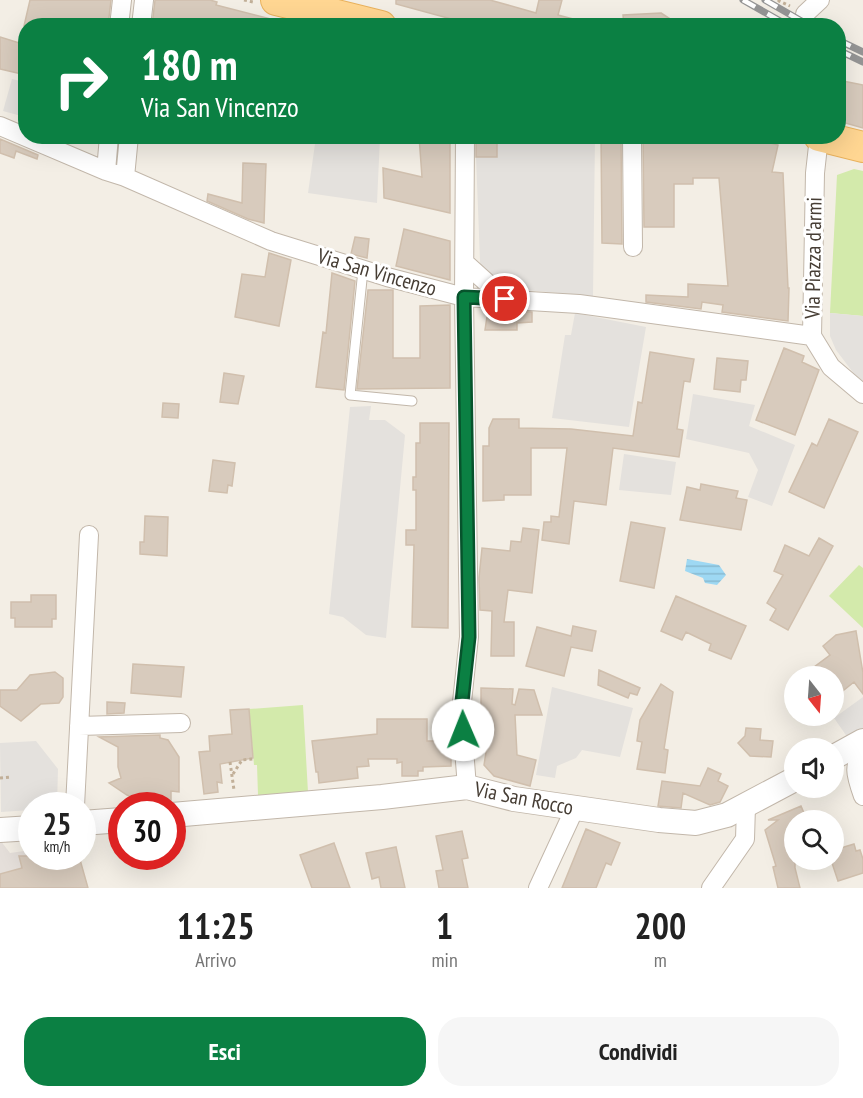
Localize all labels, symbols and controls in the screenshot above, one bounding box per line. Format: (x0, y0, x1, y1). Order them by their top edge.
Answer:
text: 180 m (141, 37, 238, 92)
icon: right (42, 42, 120, 120)
text: Via San Vincenzo (141, 90, 299, 124)
street label: Via Piazza d'armi (798, 197, 828, 320)
street label: Via San Vincenzo (313, 242, 440, 302)
pin (479, 273, 530, 324)
icon: arrive (488, 282, 521, 315)
north arrow (784, 666, 844, 726)
map controls (784, 666, 844, 870)
position arrow (431, 698, 495, 762)
button: sound (784, 738, 844, 798)
street label: Via San Rocco (471, 775, 576, 821)
speed limit sign: 30 (108, 792, 186, 870)
text: 25 (43, 804, 71, 843)
button: search (784, 810, 844, 870)
text: km/h (44, 837, 70, 856)
text: 11:25 (177, 902, 255, 949)
text: 1 (436, 902, 453, 949)
text: 200 (635, 902, 686, 949)
text: Arrivo (195, 947, 236, 973)
text: min (432, 947, 458, 973)
text: m (654, 947, 667, 973)
button: Esci (24, 1017, 426, 1086)
button: Condividi (438, 1017, 839, 1086)

